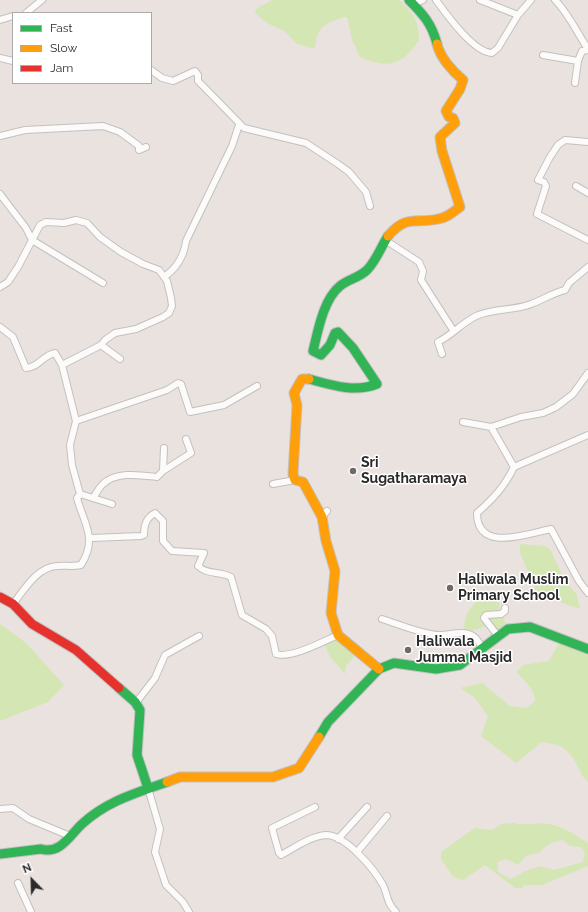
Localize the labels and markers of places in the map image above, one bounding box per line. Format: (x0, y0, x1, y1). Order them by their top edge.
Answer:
place label: Sri Sugatharamaya (361, 455, 467, 488)
marker: Sri Sugatharamaya (348, 466, 358, 476)
place label: Haliwala Muslim Primary School (458, 572, 569, 604)
marker: Haliwala Muslim Primary School (445, 583, 455, 593)
place label: Haliwala Jumma Masjid (416, 634, 512, 666)
marker: Haliwala Jumma Masjid (403, 645, 413, 655)

